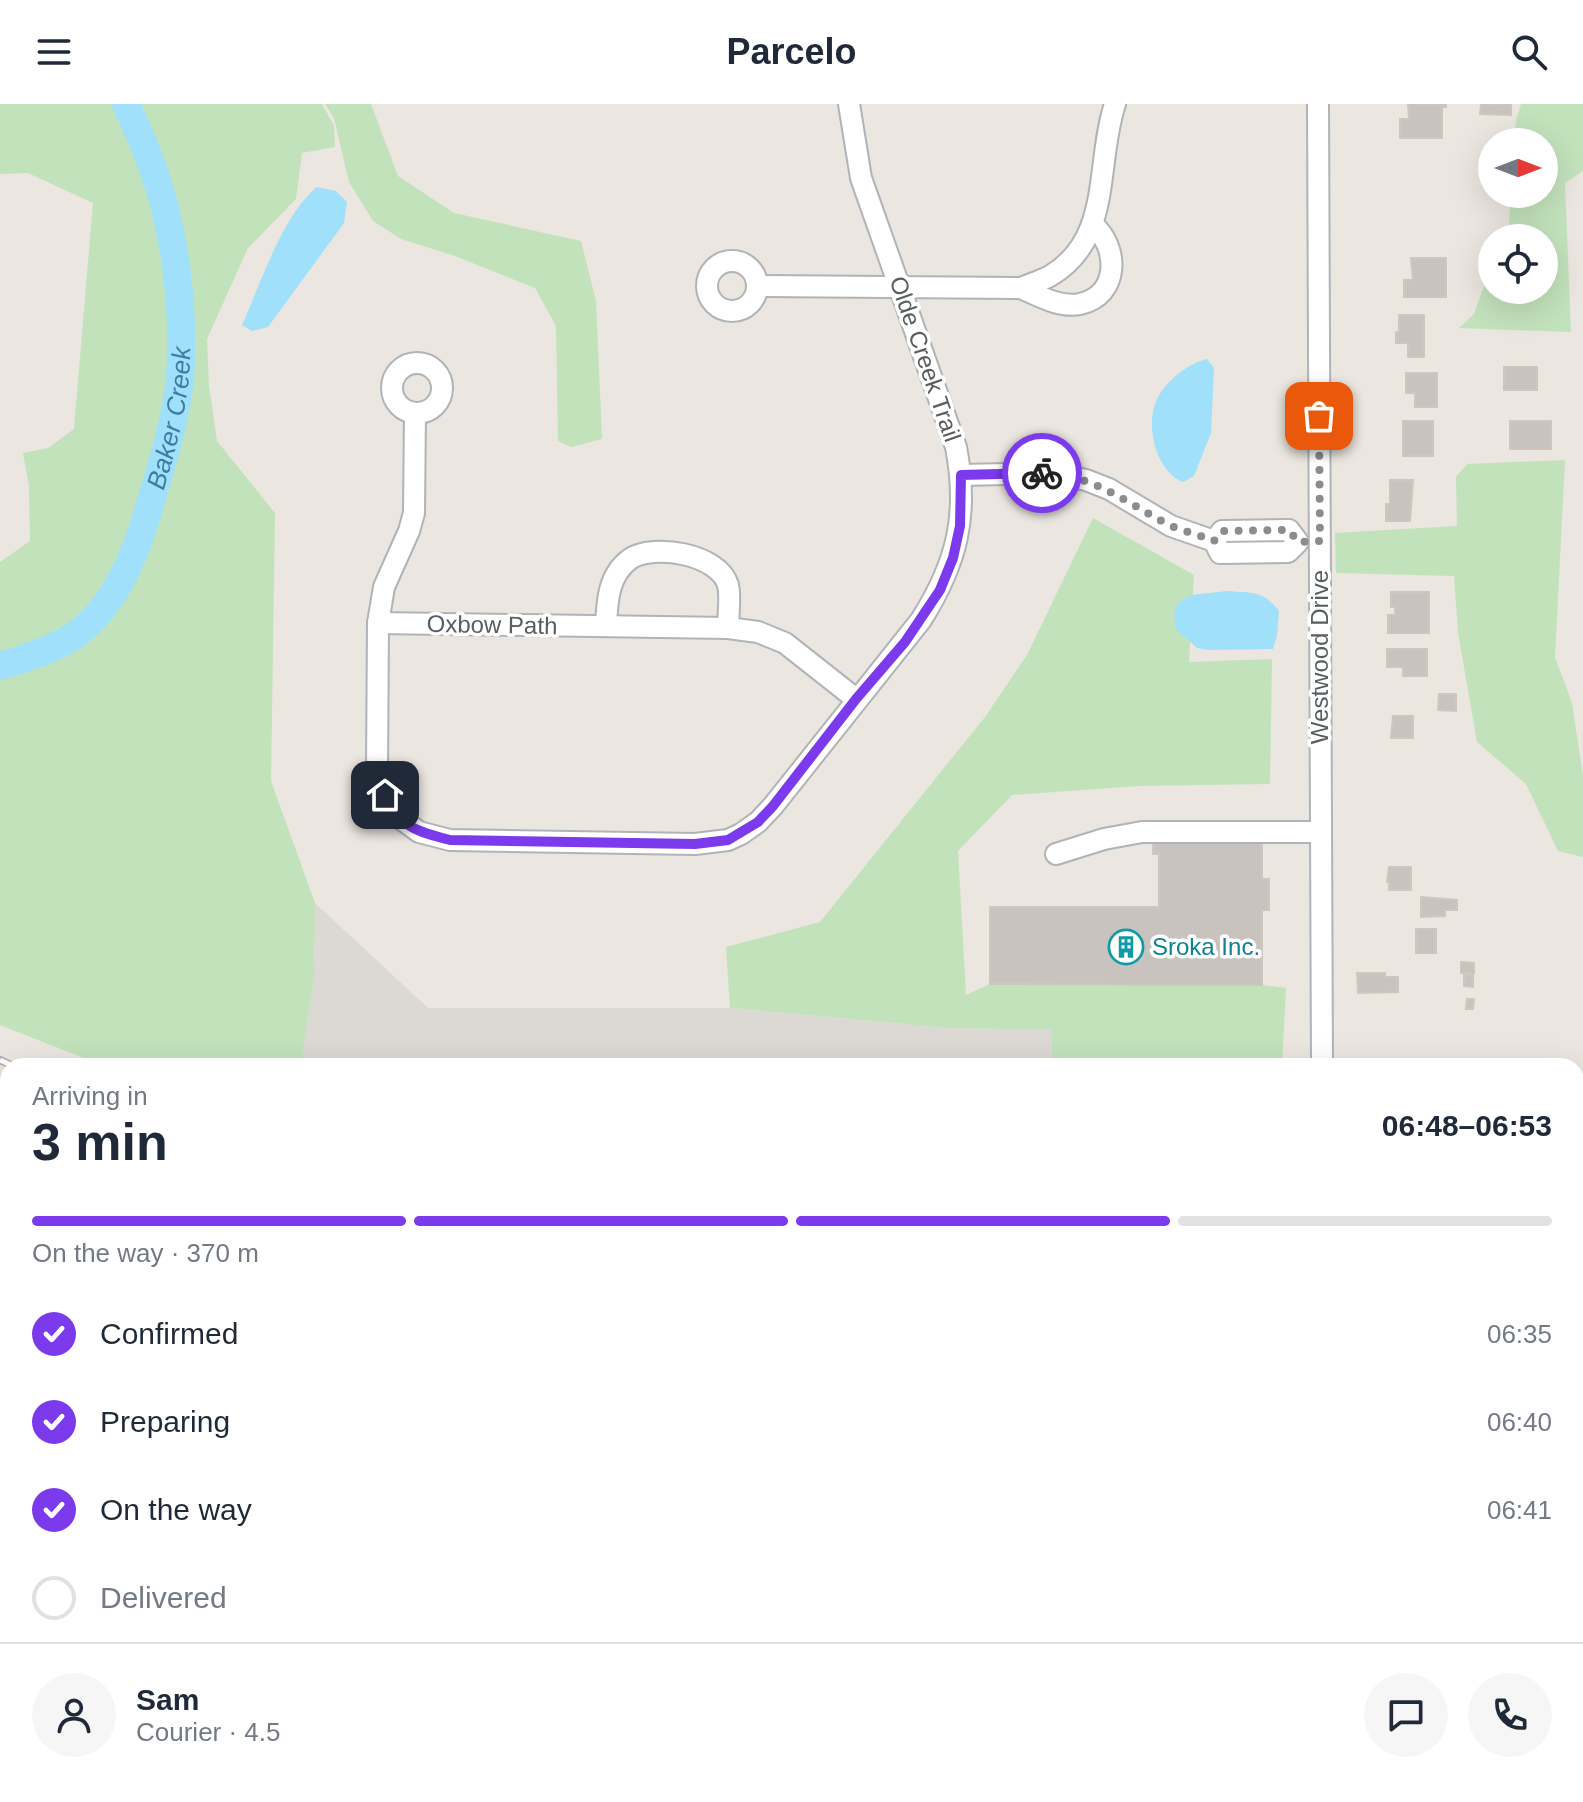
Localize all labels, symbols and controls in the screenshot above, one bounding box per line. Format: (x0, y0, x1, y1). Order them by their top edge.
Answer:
icon: menu (32, 30, 76, 74)
icon: search (1507, 30, 1551, 74)
text: Parcelo (726, 31, 857, 72)
north arrow (1478, 128, 1558, 208)
map controls (1478, 128, 1558, 304)
button: locate (1478, 224, 1558, 304)
street label: Olde Creek Trail (884, 272, 966, 445)
water label: Baker Creek (140, 344, 196, 493)
pin (1285, 382, 1353, 450)
icon: bag (1297, 394, 1341, 438)
courier (1002, 433, 1082, 513)
icon: bike (1020, 451, 1064, 495)
street label: Westwood Drive (1306, 570, 1333, 744)
street label: Oxbow Path (426, 610, 558, 639)
pin (351, 761, 419, 829)
icon: home (363, 773, 407, 817)
building icon: Sroka Inc. (1107, 928, 1145, 966)
place label: Sroka Inc. (1152, 933, 1260, 960)
text: Arriving in (32, 1081, 148, 1111)
text: 06:48–06:53 (1382, 1109, 1552, 1142)
text: 3 min (32, 1113, 168, 1171)
text: On the way · 370 m (32, 1238, 259, 1268)
icon: check (32, 1312, 76, 1356)
text: Confirmed (100, 1317, 238, 1350)
text: 06:35 (1487, 1319, 1552, 1349)
icon: check (32, 1400, 76, 1444)
text: Preparing (100, 1405, 230, 1438)
text: 06:40 (1487, 1407, 1552, 1437)
icon: check (32, 1488, 76, 1532)
text: On the way (100, 1493, 252, 1526)
text: 06:41 (1487, 1495, 1552, 1525)
text: Delivered (100, 1581, 227, 1614)
button: person (32, 1673, 116, 1757)
button: chat (1364, 1673, 1448, 1757)
button: phone (1468, 1673, 1552, 1757)
text: Sam (136, 1683, 199, 1716)
text: Courier · 4.5 (136, 1717, 281, 1747)

